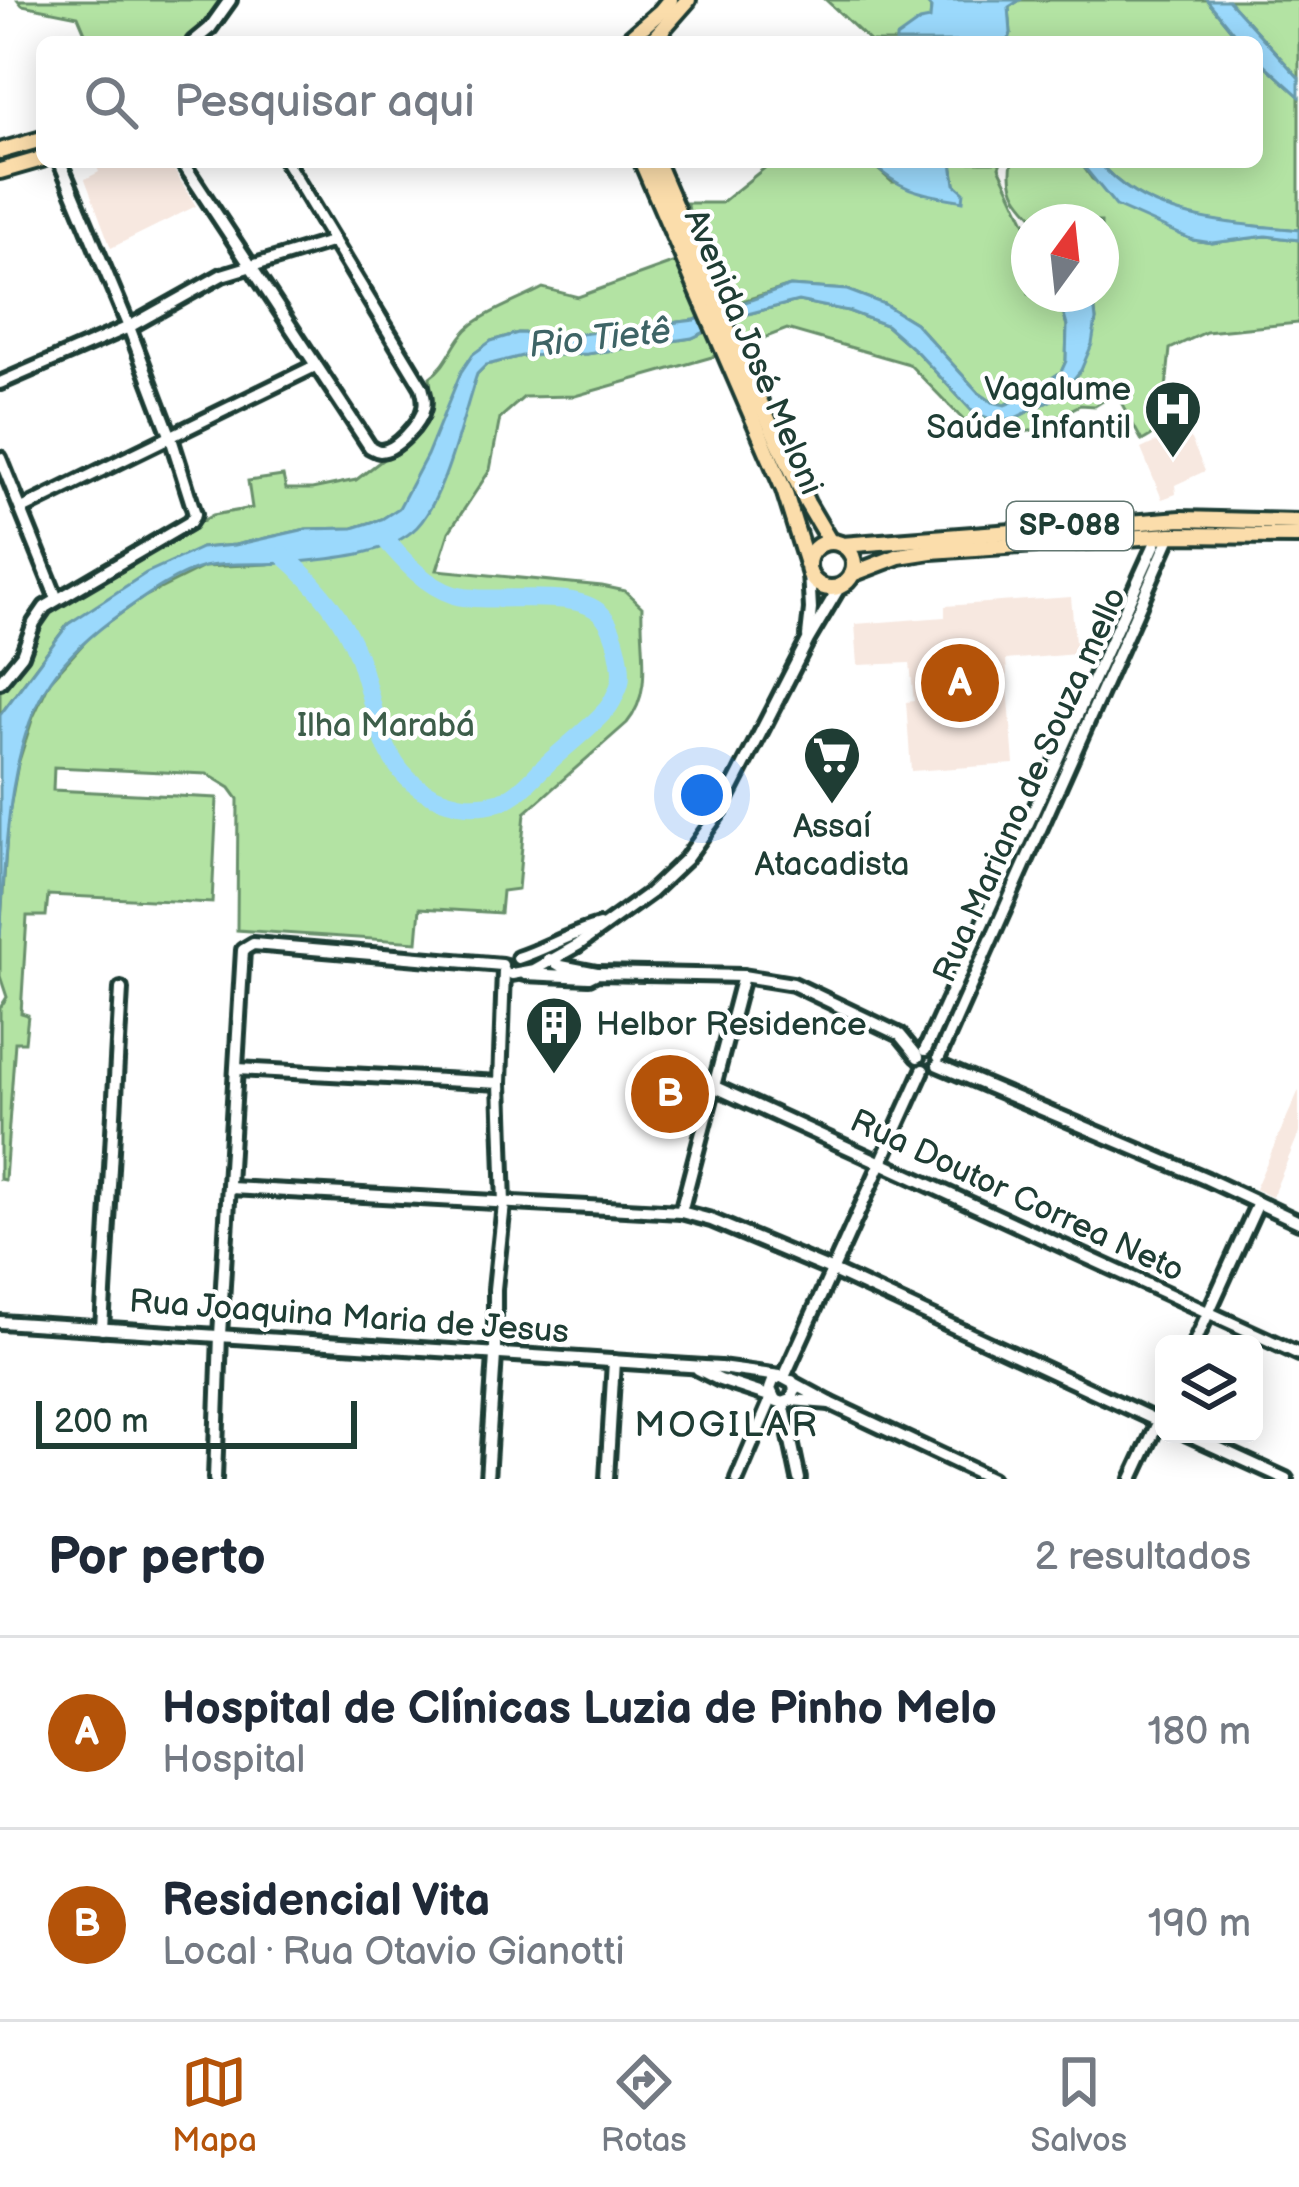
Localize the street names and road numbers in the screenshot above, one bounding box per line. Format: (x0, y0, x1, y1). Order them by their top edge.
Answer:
street label: Avenida José Meloni (675, 203, 831, 501)
road number: SP-088 (1007, 502, 1133, 550)
street label: Rua Mariano de Souza mello (925, 581, 1135, 989)
street label: Rua Doutor Correa Neto (844, 1101, 1190, 1291)
street label: Rua Joaquina Maria de Jesus (128, 1282, 570, 1352)

